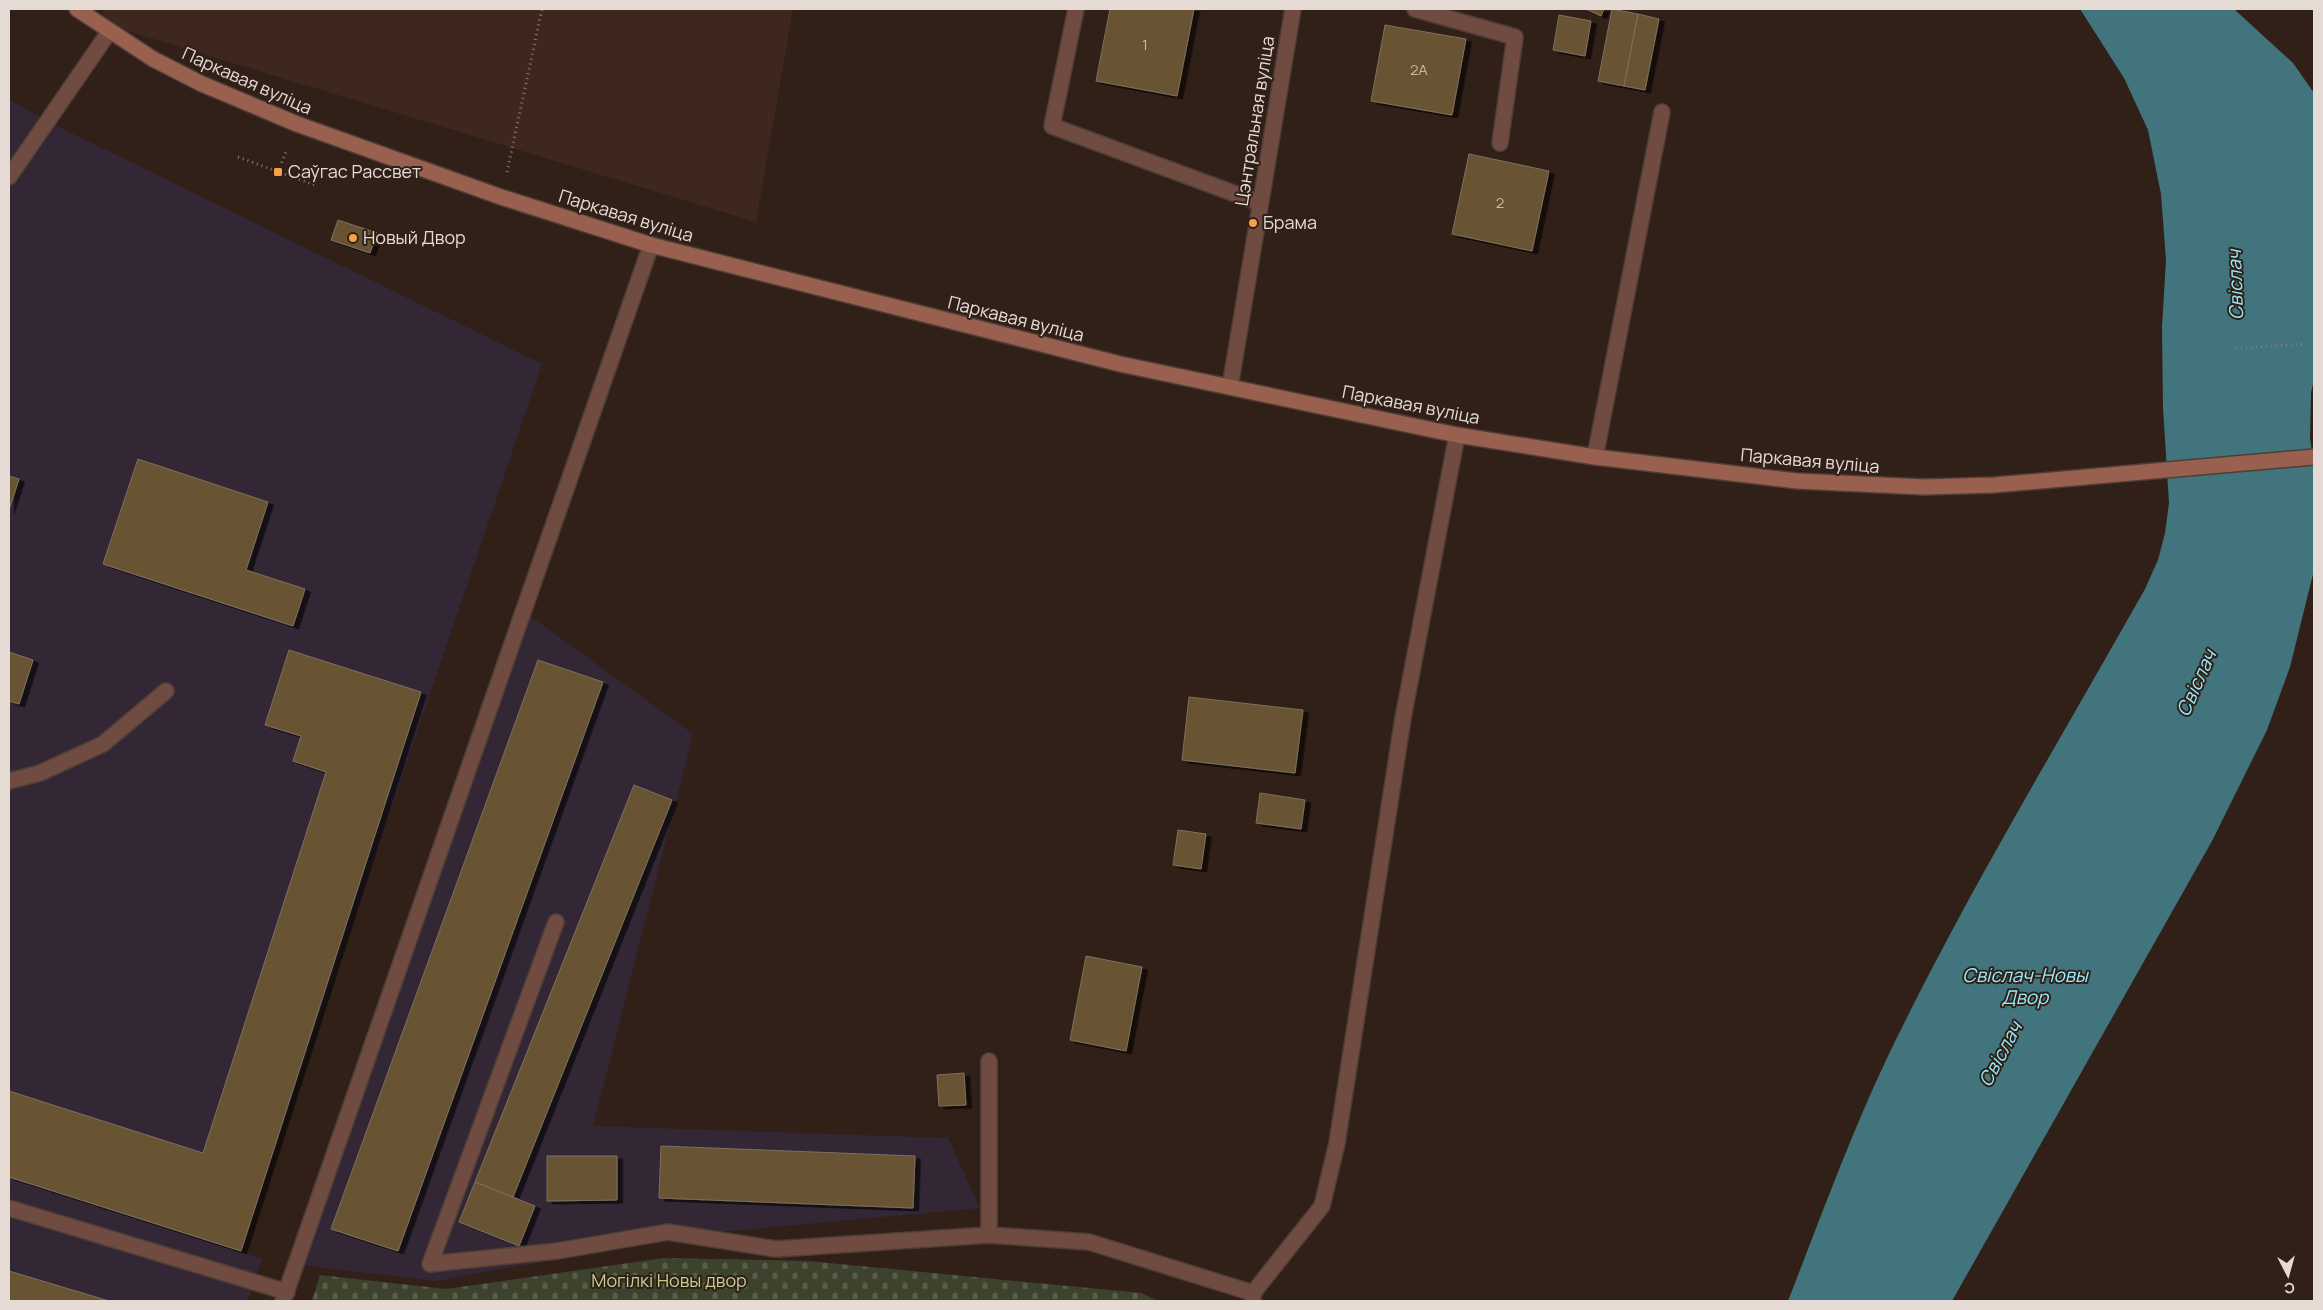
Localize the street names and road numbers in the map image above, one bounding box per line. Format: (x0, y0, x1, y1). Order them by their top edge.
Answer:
street label: Цэнтральная вуліца (1229, 34, 1279, 207)
street label: Паркавая вуліца (179, 41, 316, 119)
street label: Паркавая вуліца (556, 183, 697, 247)
street label: Паркавая вуліца (946, 289, 1087, 347)
street label: Паркавая вуліца (1340, 379, 1482, 429)
street label: Паркавая вуліца (1739, 442, 1881, 478)

